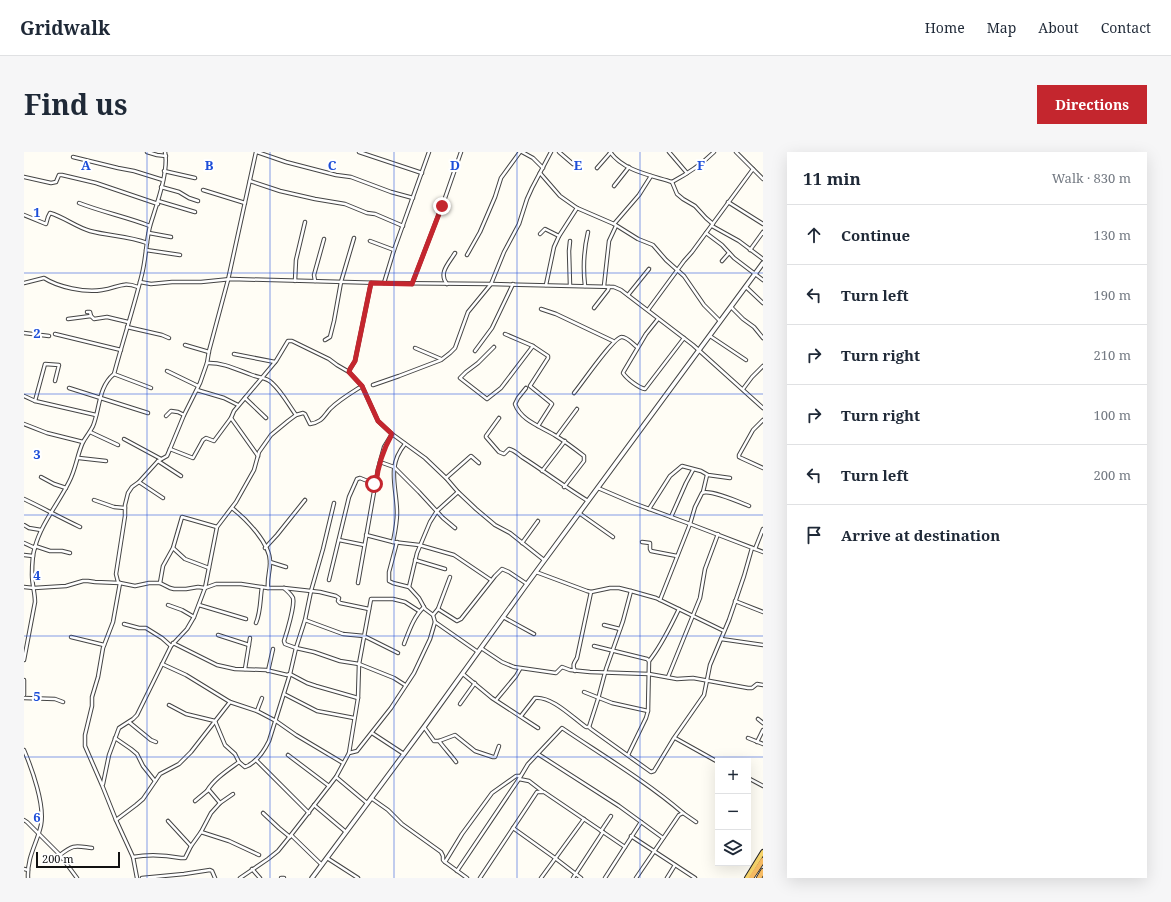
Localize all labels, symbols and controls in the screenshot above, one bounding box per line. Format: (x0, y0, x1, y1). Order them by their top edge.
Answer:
text: Gridwalk (20, 15, 110, 41)
text: Home (925, 18, 965, 37)
text: Map (987, 18, 1016, 37)
text: About (1038, 18, 1079, 37)
text: Contact (1101, 18, 1151, 37)
text: Find us (24, 85, 128, 123)
button: Directions (1037, 85, 1147, 124)
text: A (81, 156, 91, 174)
text: B (205, 156, 214, 174)
text: C (328, 156, 337, 174)
text: D (450, 156, 460, 174)
text: E (574, 156, 583, 174)
text: F (697, 156, 705, 174)
text: 11 min (803, 167, 861, 190)
text: Walk · 830 m (1052, 169, 1131, 187)
route end (433, 197, 451, 215)
text: 1 (33, 203, 41, 221)
icon: ahead (803, 224, 825, 246)
text: Continue (841, 225, 910, 245)
text: 130 m (1094, 226, 1131, 244)
icon: left (803, 284, 825, 306)
text: Turn left (841, 285, 909, 305)
text: 190 m (1094, 286, 1131, 304)
text: 2 (33, 324, 41, 342)
icon: right (803, 344, 825, 366)
text: Turn right (841, 345, 920, 365)
text: 210 m (1094, 346, 1131, 364)
icon: right (803, 404, 825, 426)
text: Turn right (841, 405, 920, 425)
text: 100 m (1094, 406, 1131, 424)
text: 3 (33, 445, 41, 463)
icon: left (803, 464, 825, 486)
text: Turn left (841, 465, 909, 485)
text: 200 m (1094, 466, 1131, 484)
route start (365, 475, 383, 493)
icon: arrive (803, 524, 825, 546)
text: Arrive at destination (841, 525, 1000, 545)
text: 4 (33, 566, 41, 584)
text: 5 (33, 687, 41, 705)
map controls (715, 758, 751, 866)
button: + (715, 758, 751, 794)
button: − (715, 794, 751, 830)
text: 6 (33, 808, 41, 826)
button: layers (715, 830, 751, 866)
scale bar (36, 850, 120, 869)
text: 200 m (42, 851, 74, 866)

